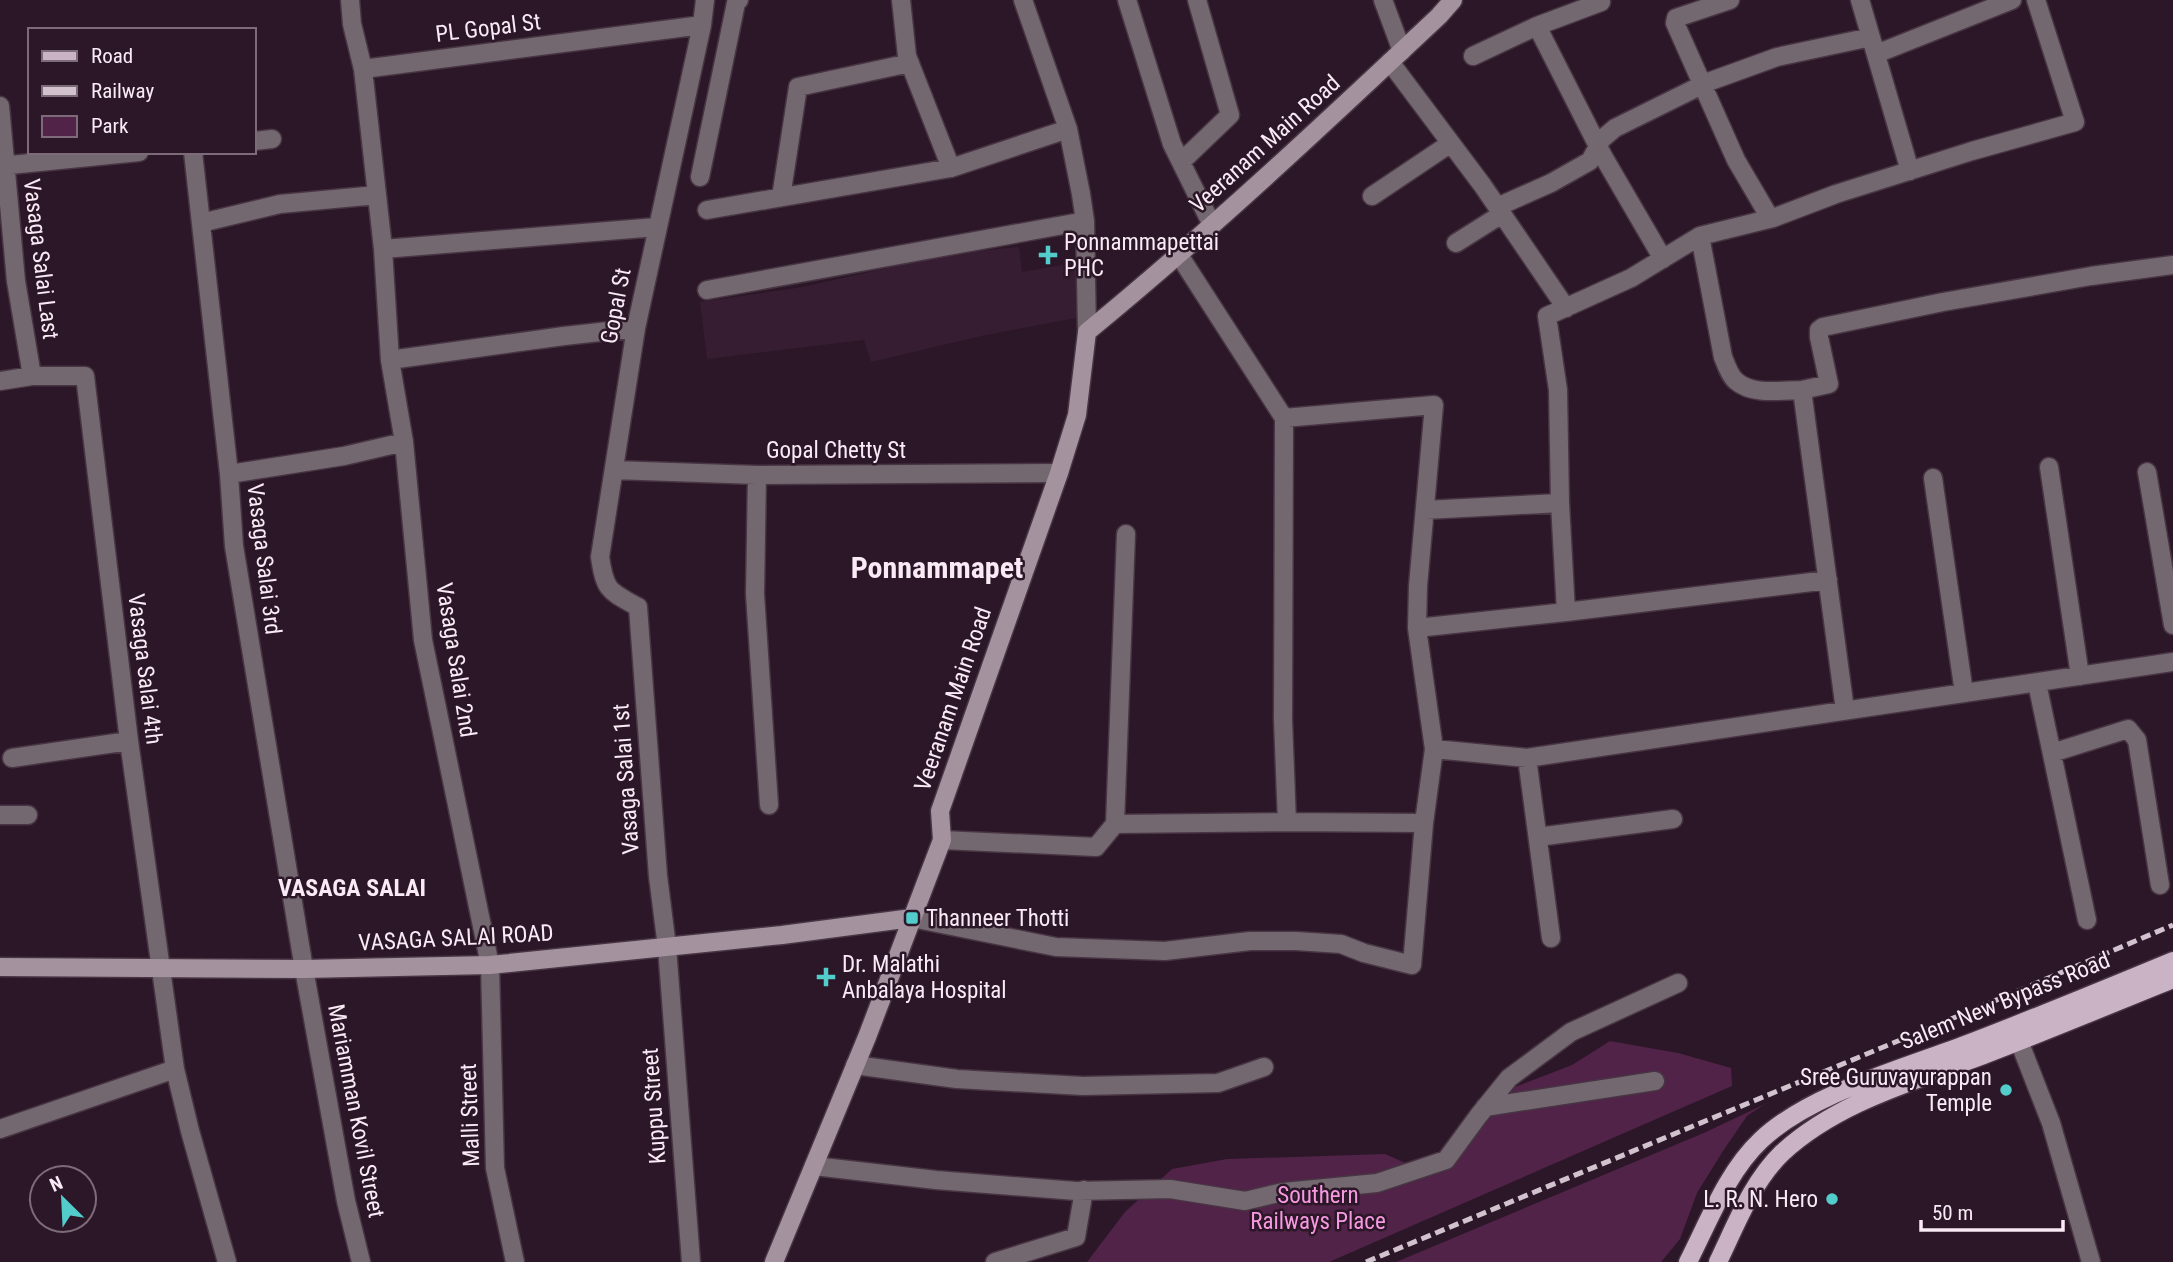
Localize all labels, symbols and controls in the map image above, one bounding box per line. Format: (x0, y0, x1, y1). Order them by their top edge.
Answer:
street label: PL Gopal St (434, 8, 542, 48)
legend (28, 28, 256, 154)
text: Road (91, 44, 133, 68)
street label: Veeranam Main Road (1184, 70, 1346, 218)
text: Railway (91, 79, 154, 103)
text: Park (91, 114, 129, 138)
street label: Vasaga Salai Last (18, 177, 64, 341)
place label: Ponnammapettai PHC (1064, 229, 1219, 282)
marker: Ponnammapettai PHC (1038, 245, 1058, 265)
street label: Gopal St (595, 266, 637, 346)
street label: Gopal Chetty St (766, 437, 906, 464)
street label: Vasaga Salai 3rd (241, 482, 287, 636)
district label: Ponnammapet (851, 550, 1023, 585)
street label: Vasaga Salai 2nd (430, 581, 482, 739)
street label: Vasaga Salai 4th (122, 592, 168, 746)
street label: Veeranam Main Road (909, 604, 997, 794)
street label: Vasaga Salai 1st (607, 703, 645, 855)
district label: VASAGA SALAI (278, 874, 426, 902)
place label: Thanneer Thotti (926, 905, 1069, 932)
marker: Thanneer Thotti (904, 910, 920, 926)
street label: VASAGA SALAI ROAD (358, 919, 554, 957)
street label: Salem New Bypass Road (1896, 947, 2114, 1055)
place label: Dr. Malathi Anbalaya Hospital (842, 951, 1007, 1004)
marker: Dr. Malathi Anbalaya Hospital (816, 967, 836, 987)
street label: Mariamman Kovil Street (322, 1002, 390, 1220)
street label: Kuppu Street (636, 1047, 672, 1165)
street label: Malli Street (455, 1063, 485, 1167)
place label: Sree Guruvayurappan Temple (1800, 1064, 1992, 1117)
marker: Sree Guruvayurappan Temple (1998, 1082, 2014, 1098)
north arrow (28, 1164, 98, 1234)
text: N (46, 1171, 66, 1197)
park label: Southern Railways Place (1250, 1182, 1386, 1235)
place label: L. R. N. Hero (1703, 1186, 1818, 1213)
scale bar (1921, 1188, 2063, 1232)
marker: L. R. N. Hero (1824, 1191, 1840, 1207)
text: 50 m (1932, 1201, 1973, 1225)

